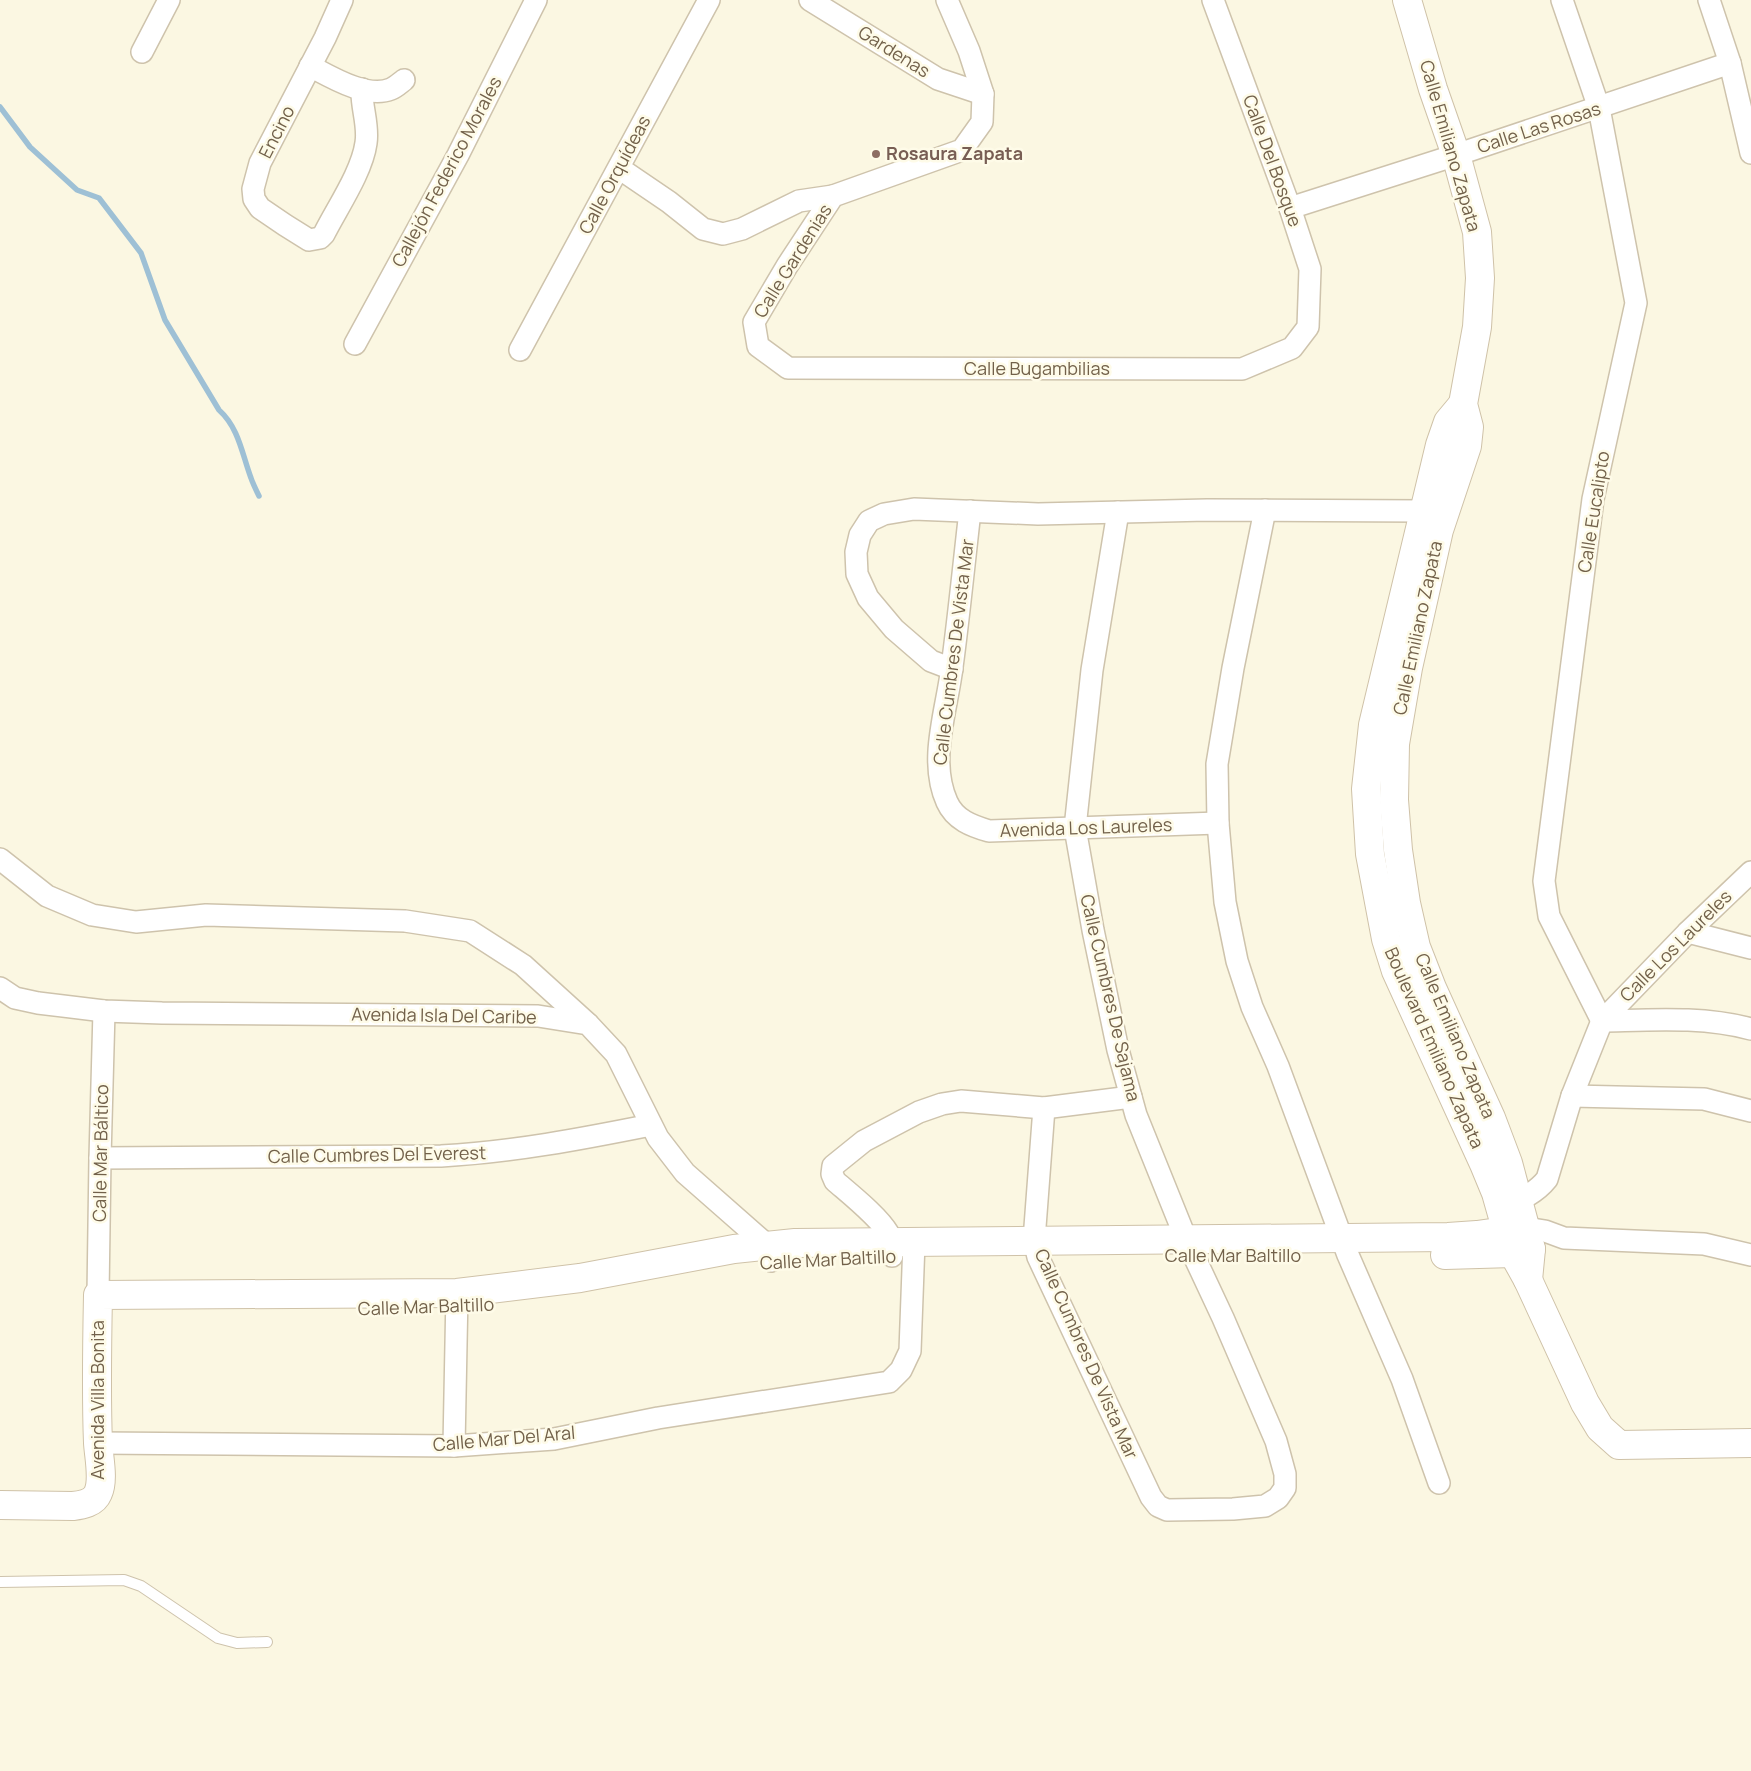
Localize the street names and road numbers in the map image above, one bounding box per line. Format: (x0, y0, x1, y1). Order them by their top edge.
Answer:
street label: Gardenas (854, 20, 935, 83)
street label: Calle Emiliano Zapata (1415, 57, 1487, 234)
street label: Callejón Federico Morales (386, 72, 507, 271)
street label: Calle Del Bosque (1238, 91, 1308, 230)
street label: Calle Las Rosas (1474, 96, 1603, 158)
street label: Encino (253, 101, 300, 162)
street label: Calle Orquídeas (573, 111, 655, 238)
street label: Calle Gardenias (748, 199, 837, 322)
street label: Calle Bugambilias (964, 356, 1110, 380)
street label: Calle Eucalipto (1572, 449, 1614, 574)
street label: Calle Cumbres De Vista Mar (927, 537, 979, 766)
street label: Calle Emiliano Zapata (1387, 539, 1447, 717)
street label: Avenida Los Laureles (999, 812, 1173, 842)
street label: Calle Los Laureles (1614, 884, 1736, 1006)
street label: Calle Cumbres De Sajama (1075, 892, 1146, 1104)
street label: Boulevard Emiliano Zapata (1380, 943, 1490, 1152)
street label: Calle Emiliano Zapata (1410, 949, 1502, 1122)
street label: Avenida Isla Del Caribe (351, 1001, 537, 1029)
street label: Calle Mar Báltico (87, 1084, 113, 1222)
street label: Calle Cumbres Del Everest (268, 1140, 486, 1168)
street label: Calle Mar Baltillo (759, 1243, 897, 1275)
street label: Calle Mar Baltillo (1165, 1243, 1301, 1267)
street label: Calle Cumbres De Vista Mar (1030, 1245, 1144, 1463)
street label: Calle Mar Baltillo (357, 1292, 495, 1320)
street label: Avenida Villa Bonita (85, 1320, 109, 1480)
street label: Calle Mar Del Aral (432, 1420, 576, 1456)

